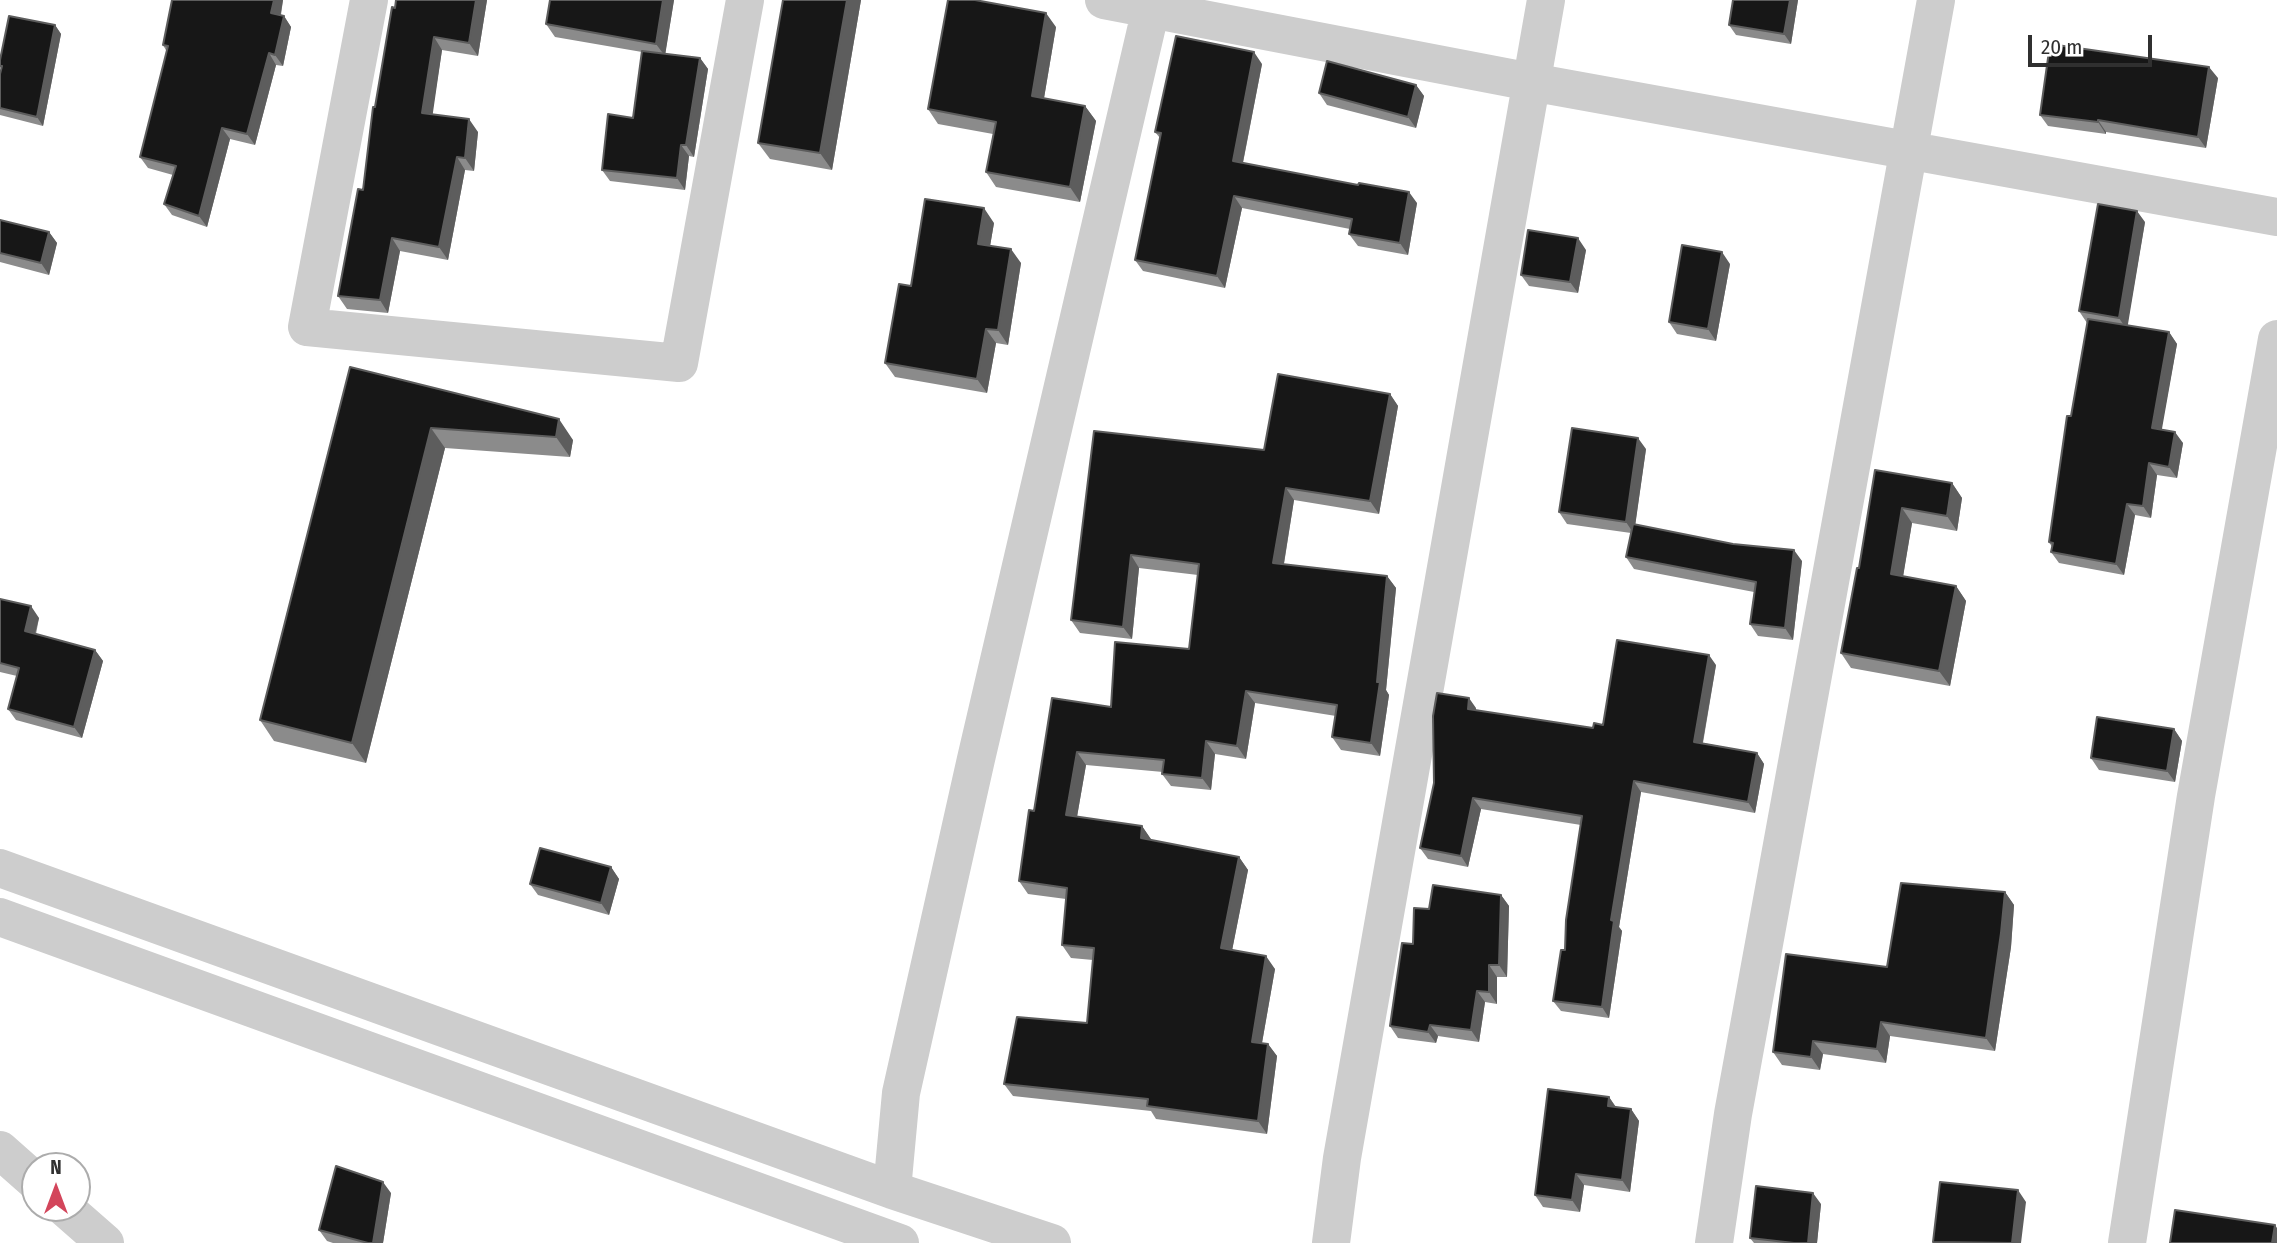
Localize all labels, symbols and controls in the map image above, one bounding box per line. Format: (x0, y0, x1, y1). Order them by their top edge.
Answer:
scale bar (2032, 21, 2156, 65)
text: 20 m (2041, 34, 2082, 60)
north arrow (21, 1152, 91, 1222)
text: N (50, 1156, 62, 1179)

